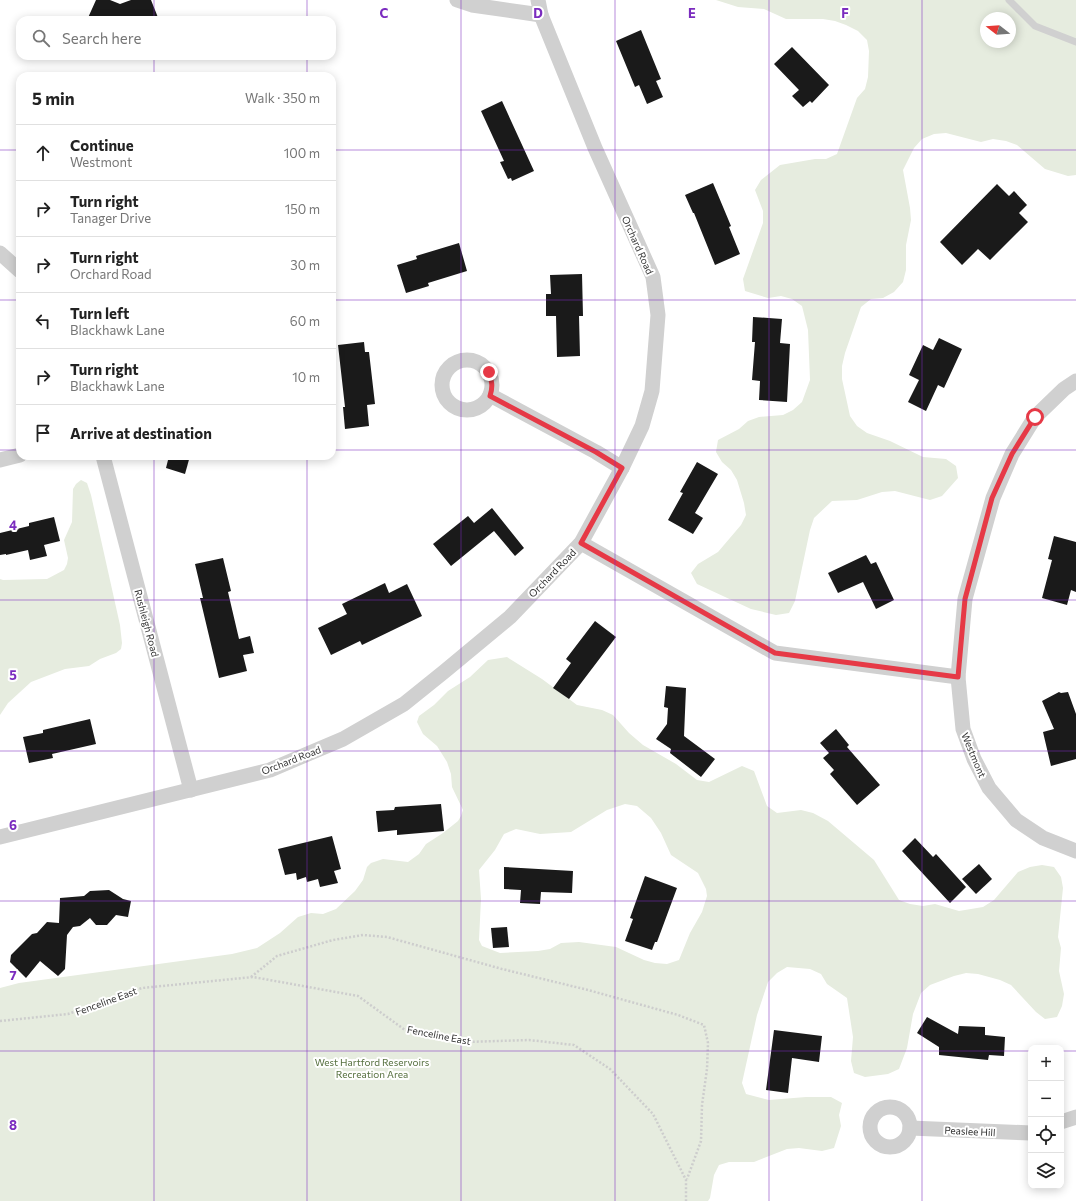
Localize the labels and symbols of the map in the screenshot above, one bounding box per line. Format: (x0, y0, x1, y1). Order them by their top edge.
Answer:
text: C (380, 5, 389, 21)
text: D (533, 5, 543, 21)
text: E (688, 5, 696, 21)
text: F (841, 5, 849, 21)
north arrow (980, 12, 1016, 48)
street label: Orchard Road (620, 214, 656, 276)
route end (480, 363, 498, 381)
route start (1026, 408, 1044, 426)
text: 4 (9, 517, 17, 533)
street label: Orchard Road (526, 546, 578, 600)
street label: Rushleigh Road (132, 588, 162, 658)
text: 5 (9, 667, 17, 683)
street label: Westmont (959, 731, 989, 779)
street label: Orchard Road (260, 743, 323, 777)
text: 6 (9, 817, 17, 833)
text: 7 (9, 967, 17, 983)
street label: Fenceline East (74, 984, 138, 1018)
street label: Fenceline East (406, 1023, 472, 1047)
park label: West Hartford Reservoirs Recreation Area (315, 1056, 430, 1080)
text: 8 (9, 1117, 17, 1133)
street label: Peaslee Hill (944, 1124, 996, 1138)

